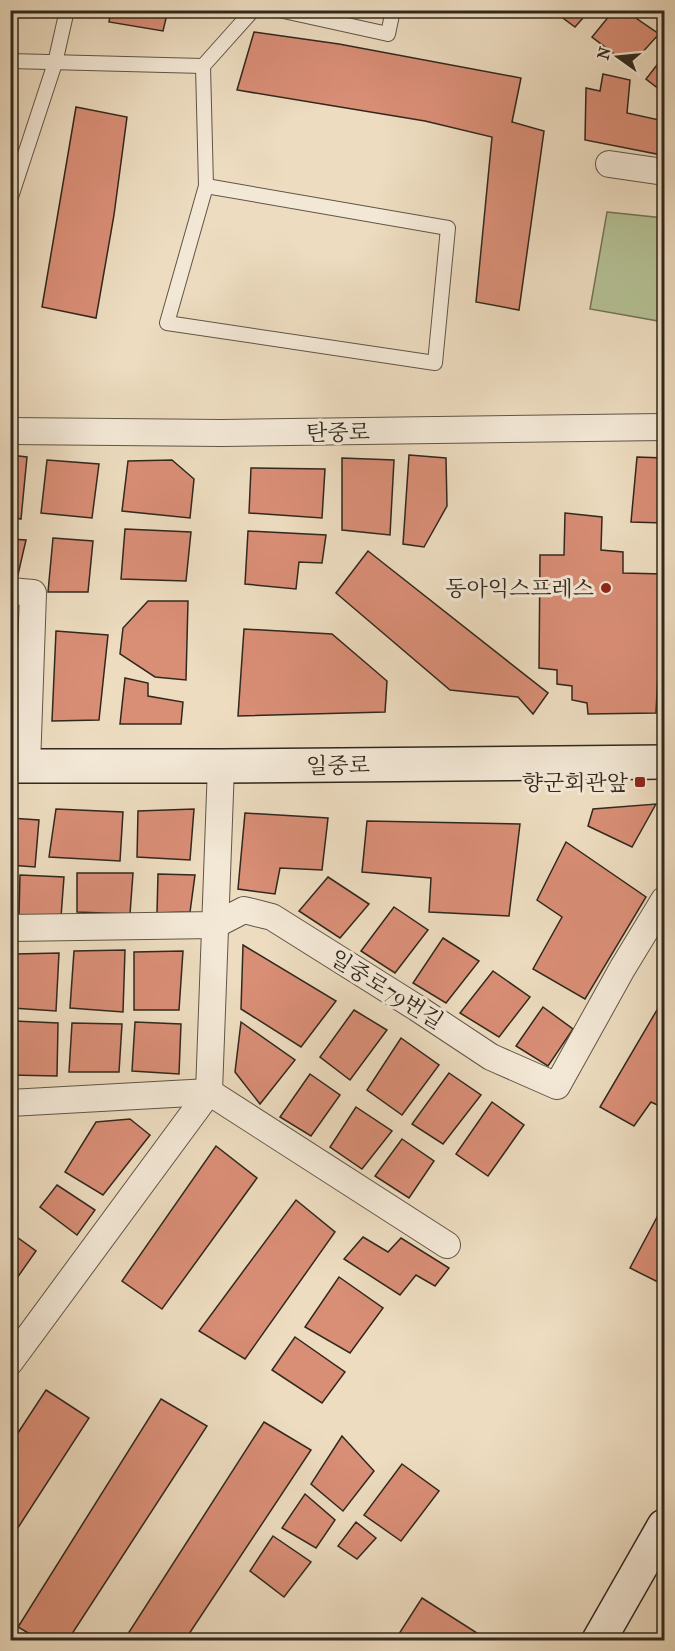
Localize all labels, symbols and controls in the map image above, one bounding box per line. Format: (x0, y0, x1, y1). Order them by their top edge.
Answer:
north arrow (588, 27, 648, 87)
text: N (593, 44, 615, 62)
street label: 탄중로 (306, 419, 370, 447)
place label: 동아익스프레스 (445, 576, 594, 602)
marker: 동아익스프레스 (599, 581, 613, 595)
street label: 일중로 (306, 752, 370, 780)
place label: 향군회관앞 (522, 770, 629, 796)
marker: 향군회관앞 (633, 775, 647, 789)
street label: 일중로79번길 (325, 945, 448, 1035)

